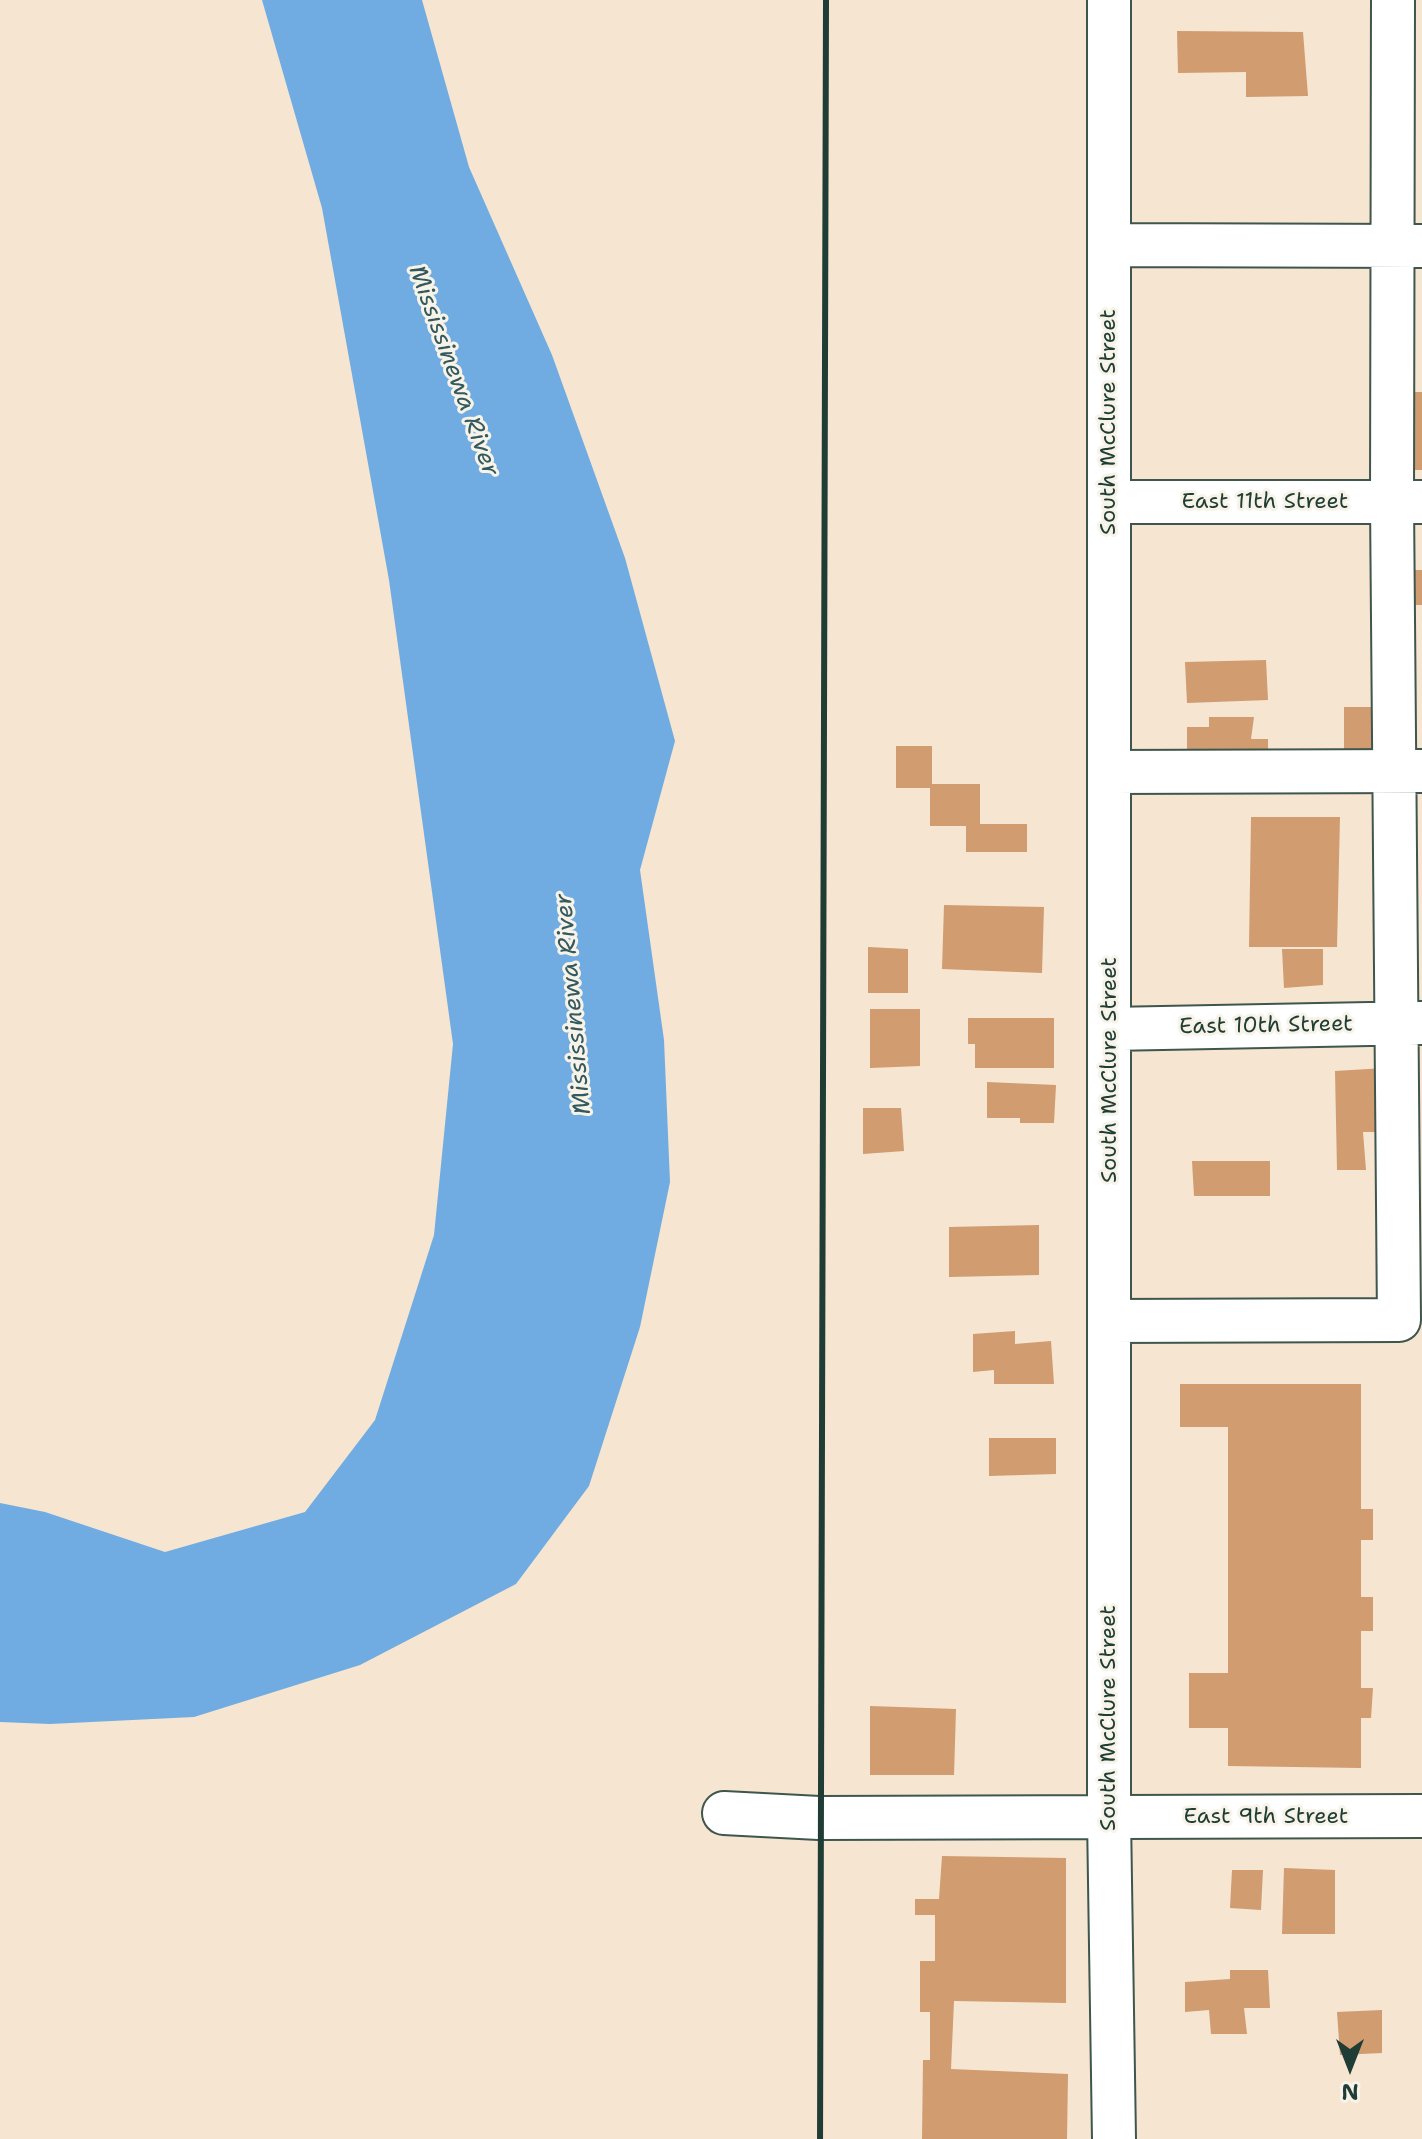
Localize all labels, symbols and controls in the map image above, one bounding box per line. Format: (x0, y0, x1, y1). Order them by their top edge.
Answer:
water label: Mississinewa River (401, 262, 505, 480)
street label: South McClure Street (1096, 309, 1122, 535)
street label: East 11th Street (1182, 489, 1348, 515)
water label: Mississinewa River (550, 892, 598, 1116)
street label: South McClure Street (1097, 957, 1123, 1183)
street label: East 10th Street (1179, 1011, 1353, 1041)
street label: South McClure Street (1096, 1605, 1122, 1831)
street label: East 9th Street (1184, 1804, 1348, 1830)
north arrow (1310, 2027, 1390, 2107)
text: N (1341, 2077, 1359, 2106)

